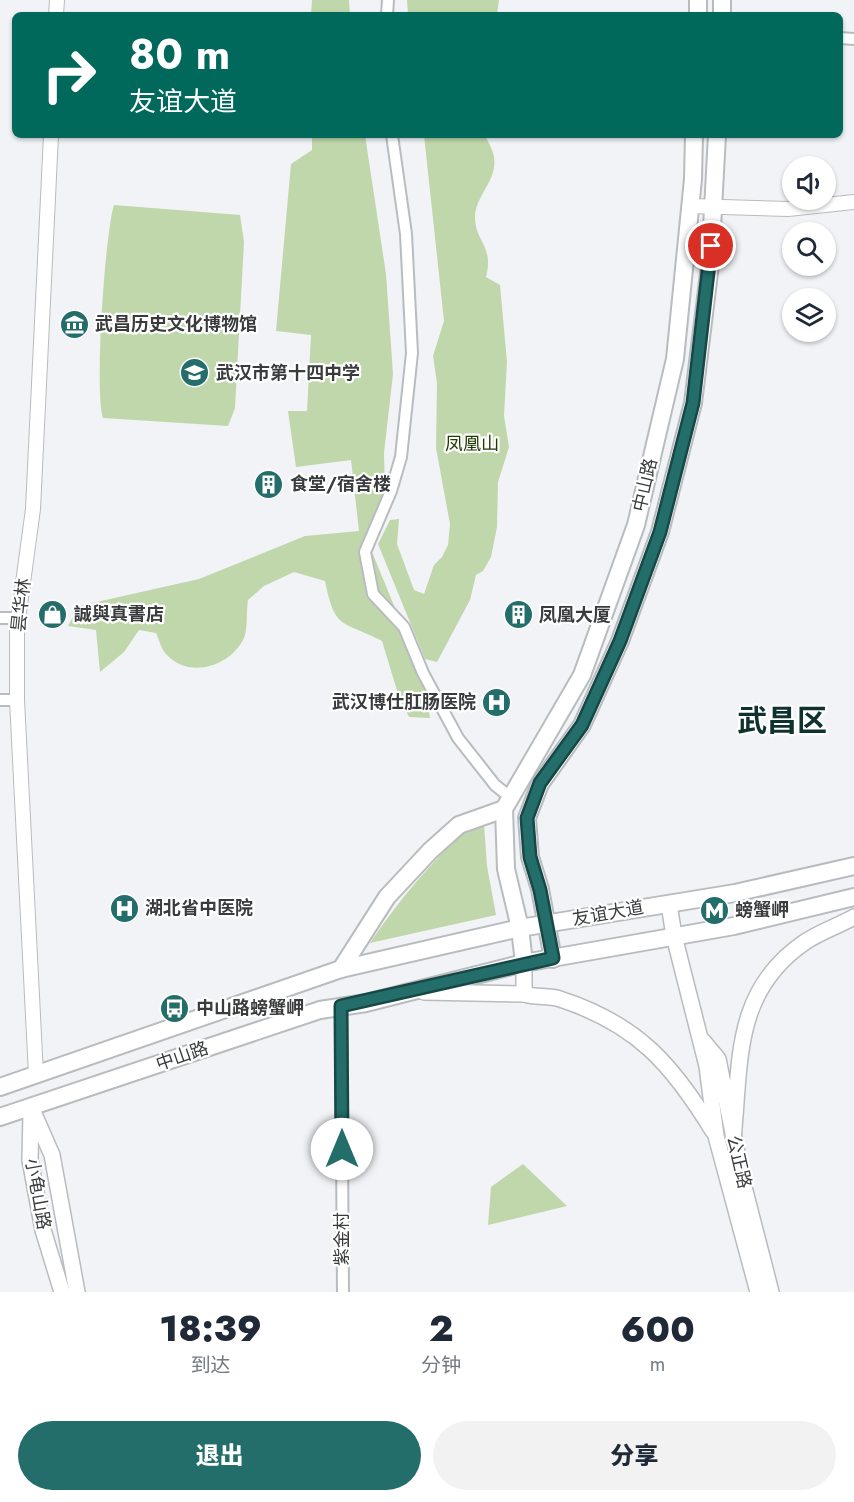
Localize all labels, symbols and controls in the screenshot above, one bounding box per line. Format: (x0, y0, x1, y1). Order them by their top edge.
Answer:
text: 80 m (129, 24, 230, 85)
icon: right (30, 36, 108, 114)
text: 友谊大道 (129, 82, 237, 121)
map controls (782, 156, 836, 342)
button: sound (782, 156, 836, 210)
pin (685, 220, 736, 271)
button: search (782, 222, 836, 276)
icon: arrive (694, 229, 727, 262)
button: layers (782, 288, 836, 342)
museum icon: 武昌历史文化博物馆 (58, 308, 90, 340)
place label: 武昌历史文化博物馆 (95, 311, 257, 337)
school or university icon: 武汉市第十四中学 (179, 357, 211, 389)
place label: 武汉市第十四中学 (216, 360, 360, 386)
park label: 凤凰山 (445, 431, 499, 457)
street label: 中山路 (626, 456, 664, 514)
building icon: 食堂/宿舍楼 (253, 468, 285, 500)
place label: 食堂/宿舍楼 (290, 471, 391, 497)
street label: 昙华林 (5, 577, 37, 633)
shop icon: 誠與真書店 (37, 598, 69, 630)
building icon: 凤凰大厦 (502, 599, 534, 631)
place label: 誠與真書店 (74, 601, 164, 627)
place label: 凤凰大厦 (539, 602, 611, 628)
hospital icon: 武汉博仕肛肠医院 (481, 686, 513, 718)
place label: 武汉博仕肛肠医院 (332, 689, 476, 715)
district label: 武昌区 (737, 699, 827, 742)
hospital icon: 湖北省中医院 (108, 892, 140, 924)
street label: 友谊大道 (570, 894, 646, 932)
metro station icon: 螃蟹岬 (698, 894, 730, 926)
place label: 湖北省中医院 (145, 895, 253, 921)
place label: 螃蟹岬 (735, 897, 789, 923)
bus stop icon: 中山路螃蟹岬 (159, 992, 191, 1024)
place label: 中山路螃蟹岬 (196, 995, 304, 1021)
street label: 中山路 (152, 1035, 212, 1077)
position arrow (310, 1117, 374, 1181)
street label: 公正路 (720, 1133, 758, 1191)
street label: 小龟山路 (19, 1156, 57, 1232)
street label: 紫金村 (329, 1212, 355, 1266)
text: 18:39 (159, 1302, 262, 1354)
text: 2 (429, 1302, 453, 1354)
text: 600 (621, 1303, 695, 1355)
text: m (650, 1350, 665, 1379)
text: 到达 (191, 1351, 231, 1380)
text: 分钟 (421, 1351, 461, 1380)
button: 退出 (18, 1421, 421, 1490)
button: 分享 (433, 1421, 836, 1490)

